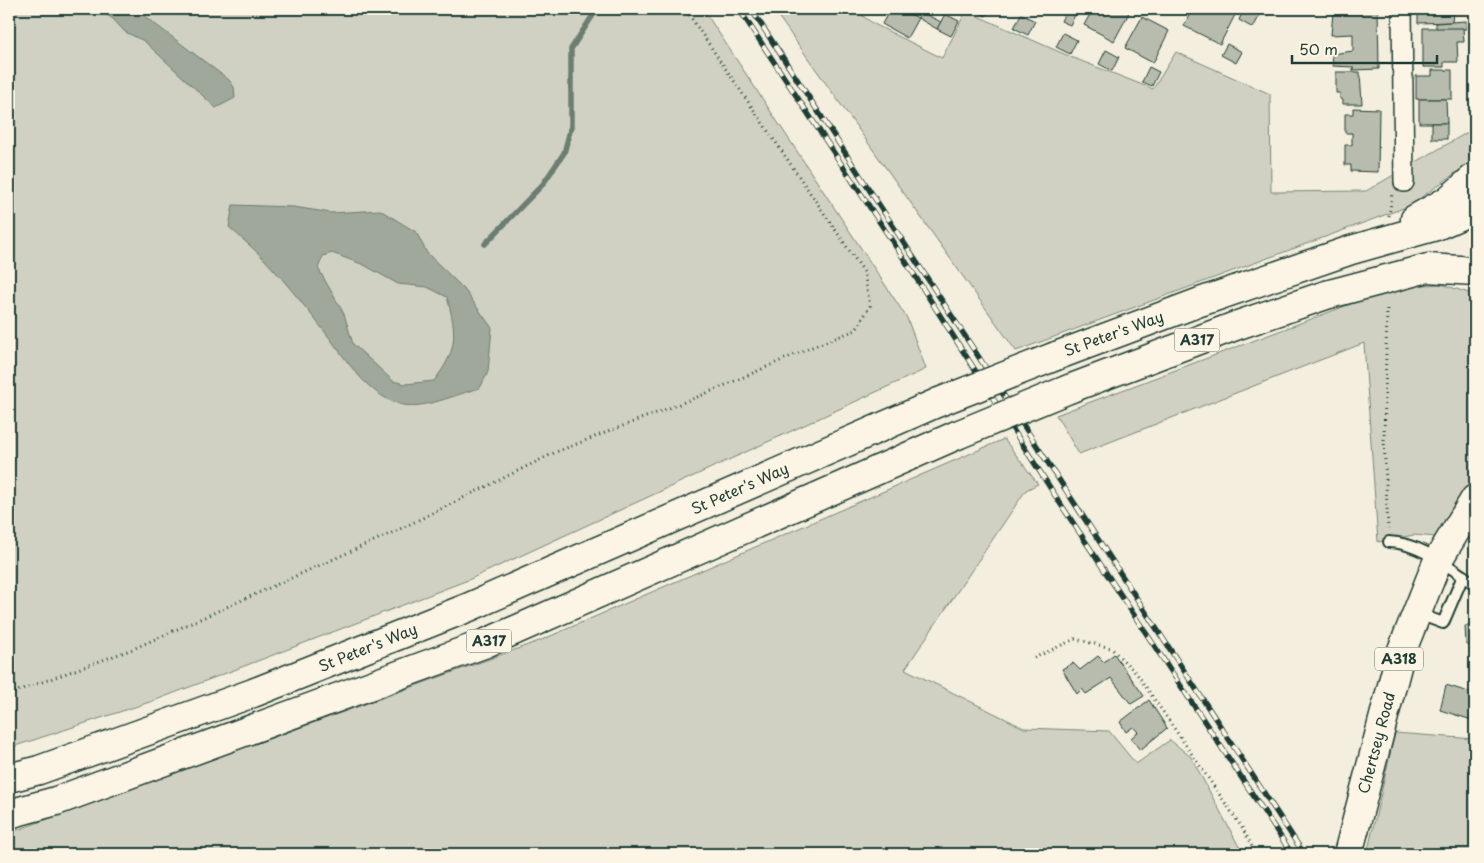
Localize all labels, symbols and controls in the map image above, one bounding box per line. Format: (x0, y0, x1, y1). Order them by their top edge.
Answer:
scale bar (1292, 32, 1436, 64)
text: 50 m (1299, 37, 1338, 60)
street label: St Peter's Way (1060, 304, 1167, 361)
road number: A317 (1174, 328, 1220, 352)
street label: St Peter's Way (687, 456, 792, 519)
street label: St Peter's Way (315, 616, 420, 677)
road number: A317 (466, 630, 512, 652)
road number: A318 (1375, 648, 1423, 671)
street label: Chertsey Road (1351, 689, 1400, 796)

